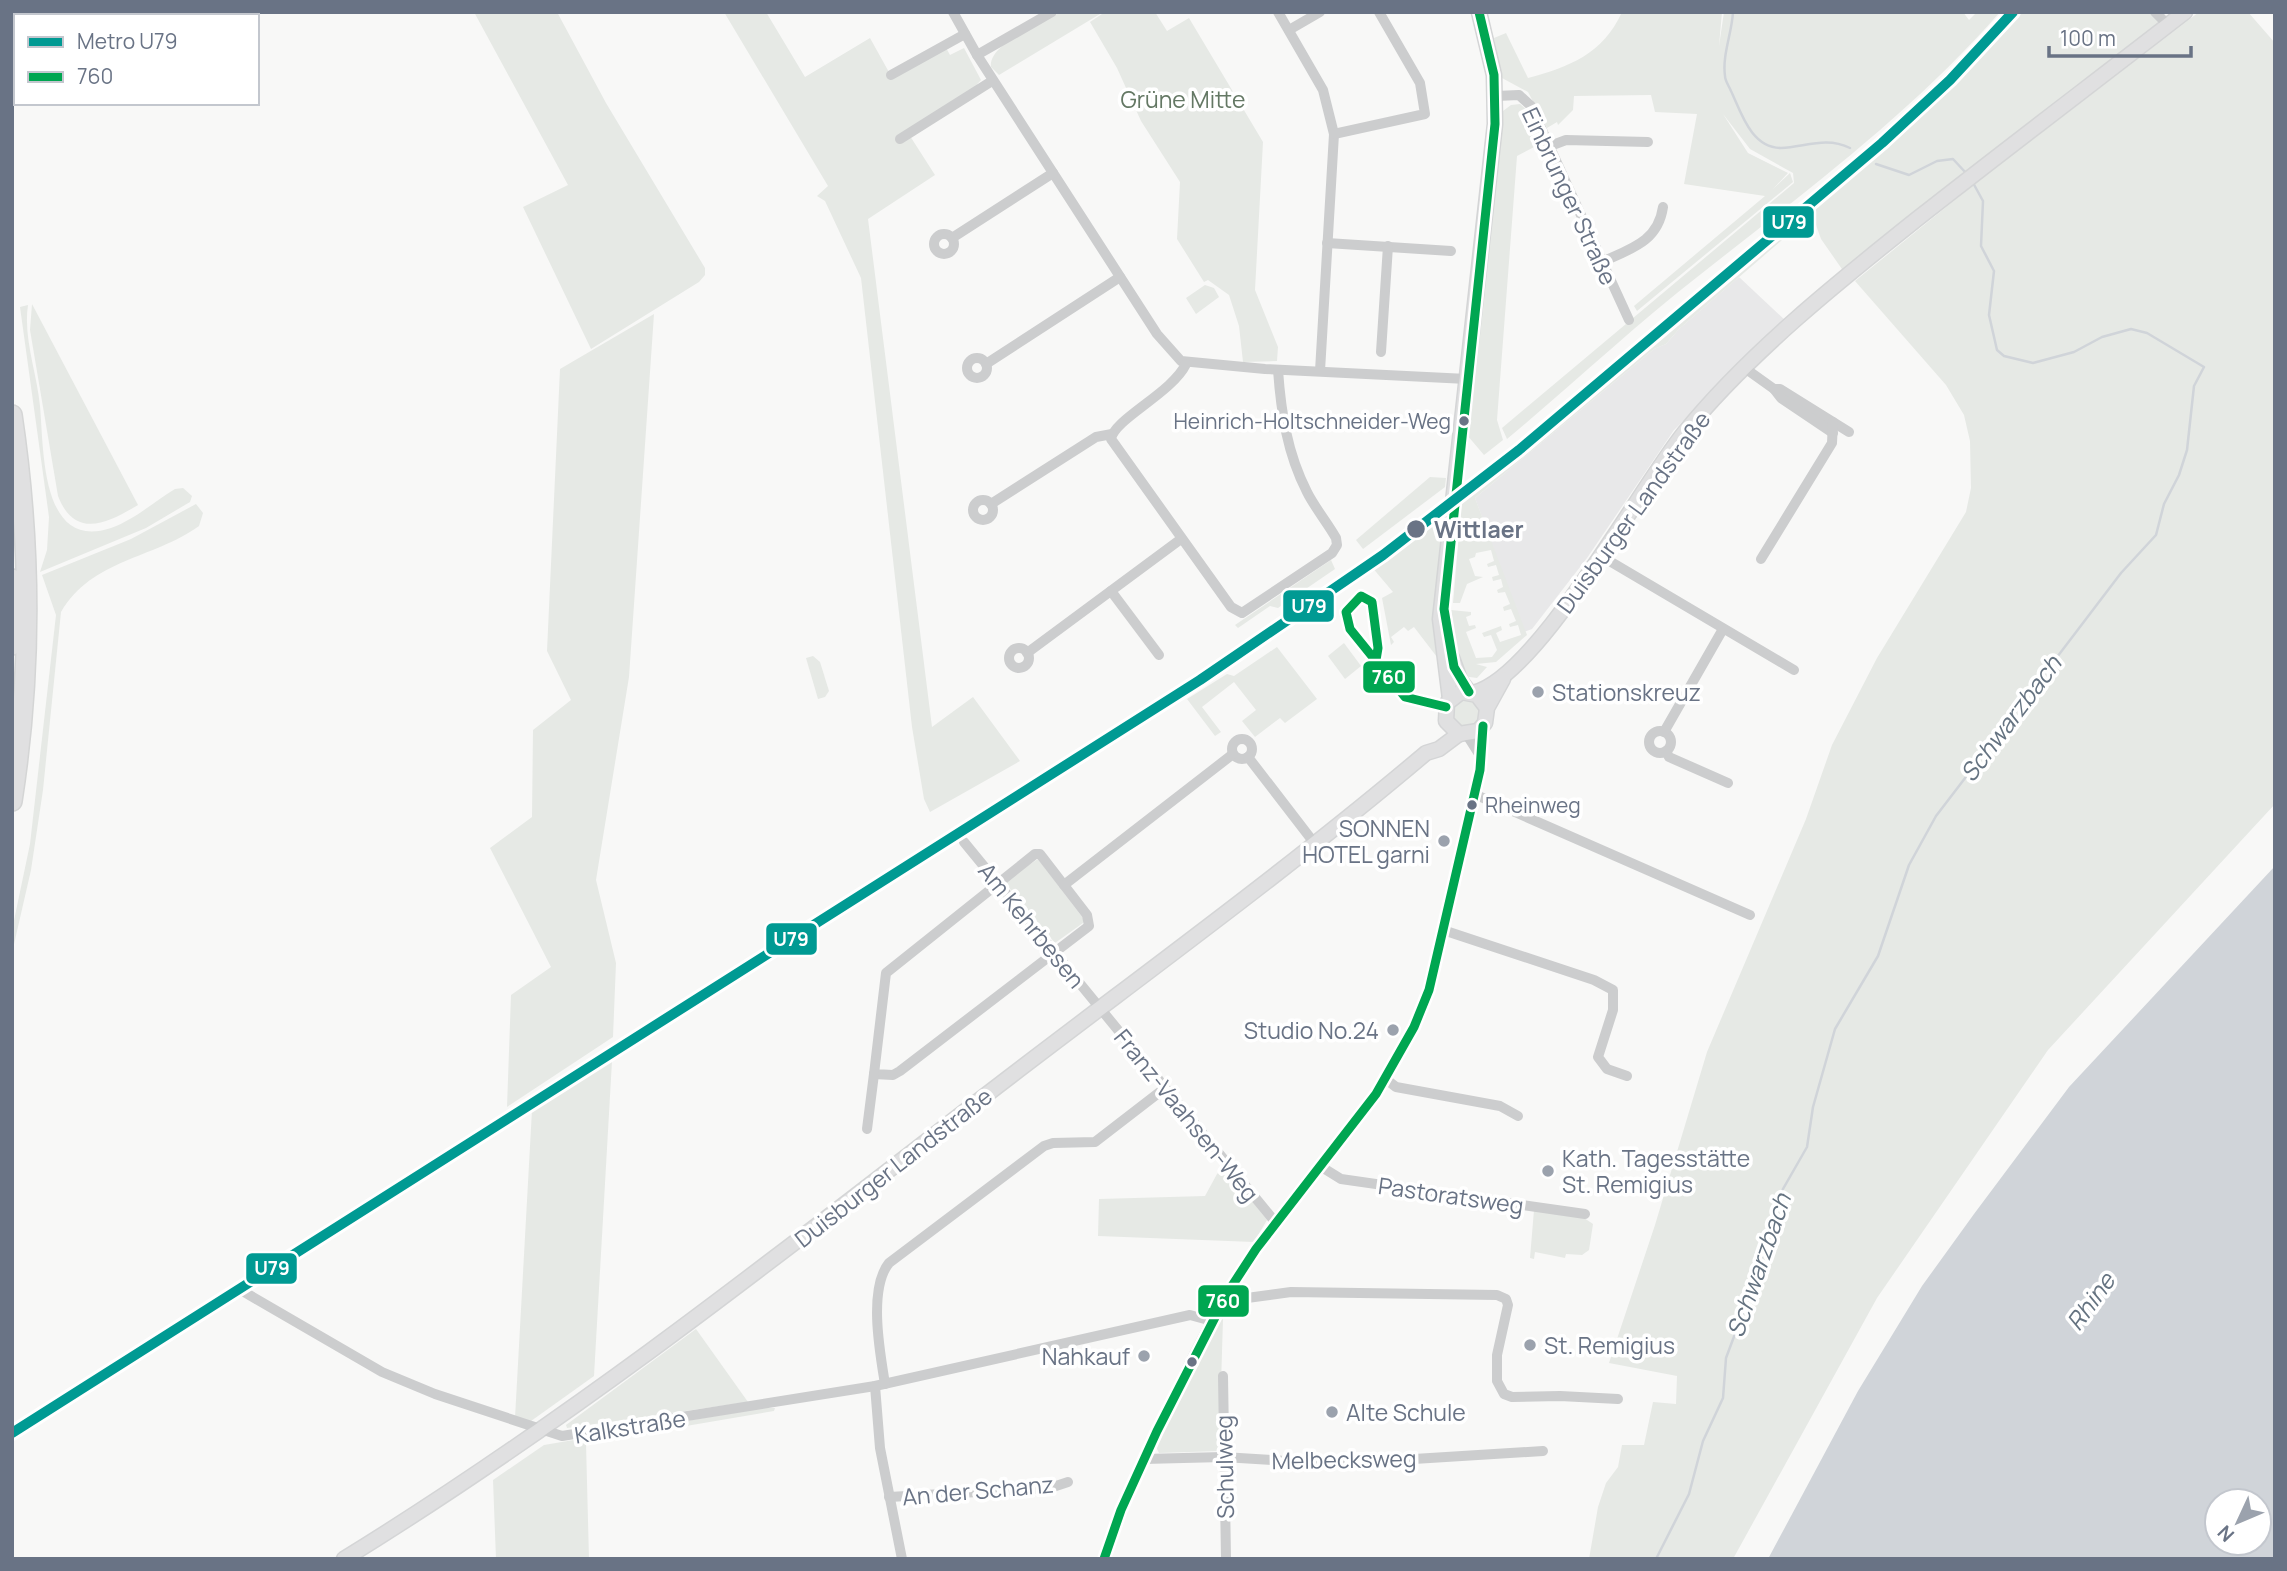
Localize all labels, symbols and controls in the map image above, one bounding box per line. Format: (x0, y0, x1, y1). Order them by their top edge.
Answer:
legend (14, 14, 259, 105)
scale bar (2049, 14, 2191, 58)
text: 100 m (2060, 24, 2116, 52)
text: Metro U79 (77, 27, 178, 55)
text: 760 (77, 62, 113, 90)
park label: Grüne Mitte (1121, 83, 1246, 115)
street label: Einbrunger Straße (1515, 102, 1625, 290)
line badge: U79 (1762, 205, 1815, 239)
text: U79 (1771, 209, 1807, 235)
street label: Duisburger Landstraße (1549, 405, 1717, 619)
place label: Heinrich-Holtschneider-Weg (1174, 407, 1451, 435)
marker: Heinrich-Holtschneider-Weg (1457, 414, 1471, 428)
place label: Wittlaer (1434, 513, 1524, 545)
marker: Wittlaer (1405, 518, 1427, 540)
line badge: U79 (1282, 589, 1335, 623)
text: U79 (1291, 593, 1327, 619)
water label: Schwarzbach (1952, 648, 2069, 788)
line badge: 760 (1362, 660, 1416, 694)
text: 760 (1372, 664, 1406, 690)
place label: Stationskreuz (1552, 676, 1701, 708)
marker: Stationskreuz (1530, 684, 1546, 700)
place label: Rheinweg (1485, 791, 1581, 819)
marker: Rheinweg (1465, 798, 1479, 812)
place label: SONNEN HOTEL garni (1302, 812, 1430, 870)
marker: SONNEN HOTEL garni (1436, 833, 1452, 849)
street label: Am Kehrbesen (972, 856, 1092, 994)
line badge: U79 (765, 922, 818, 956)
text: U79 (773, 926, 809, 952)
place label: Studio No.24 (1244, 1014, 1379, 1046)
street label: Franz-Vaahsen-Weg (1107, 1022, 1267, 1208)
marker: Studio No.24 (1385, 1022, 1401, 1038)
street label: Duisburger Landstraße (788, 1080, 998, 1254)
place label: Kath. Tagesstätte St. Remigius (1562, 1142, 1750, 1200)
marker: Kath. Tagesstätte St. Remigius (1540, 1163, 1556, 1179)
street label: Pastoratsweg (1376, 1169, 1526, 1221)
water label: Schwarzbach (1718, 1188, 1798, 1341)
line badge: U79 (245, 1252, 298, 1285)
text: U79 (254, 1255, 290, 1281)
water label: Rhine (2058, 1264, 2123, 1336)
line badge: 760 (1197, 1284, 1250, 1318)
text: 760 (1206, 1288, 1240, 1314)
place label: St. Remigius (1544, 1329, 1675, 1361)
marker: St. Remigius (1522, 1337, 1538, 1353)
place label: Nahkauf (1042, 1340, 1130, 1372)
marker: Nahkauf (1136, 1348, 1152, 1364)
unlabelled marker (1185, 1355, 1199, 1369)
place label: Alte Schule (1346, 1396, 1466, 1428)
street label: Kalkstraße (572, 1401, 688, 1451)
marker: Alte Schule (1324, 1404, 1340, 1420)
street label: Schulweg (1207, 1415, 1241, 1519)
street label: Melbecksweg (1271, 1442, 1417, 1476)
street label: An der Schanz (901, 1467, 1055, 1513)
north arrow (2203, 1487, 2273, 1557)
text: N (2212, 1520, 2240, 1548)

